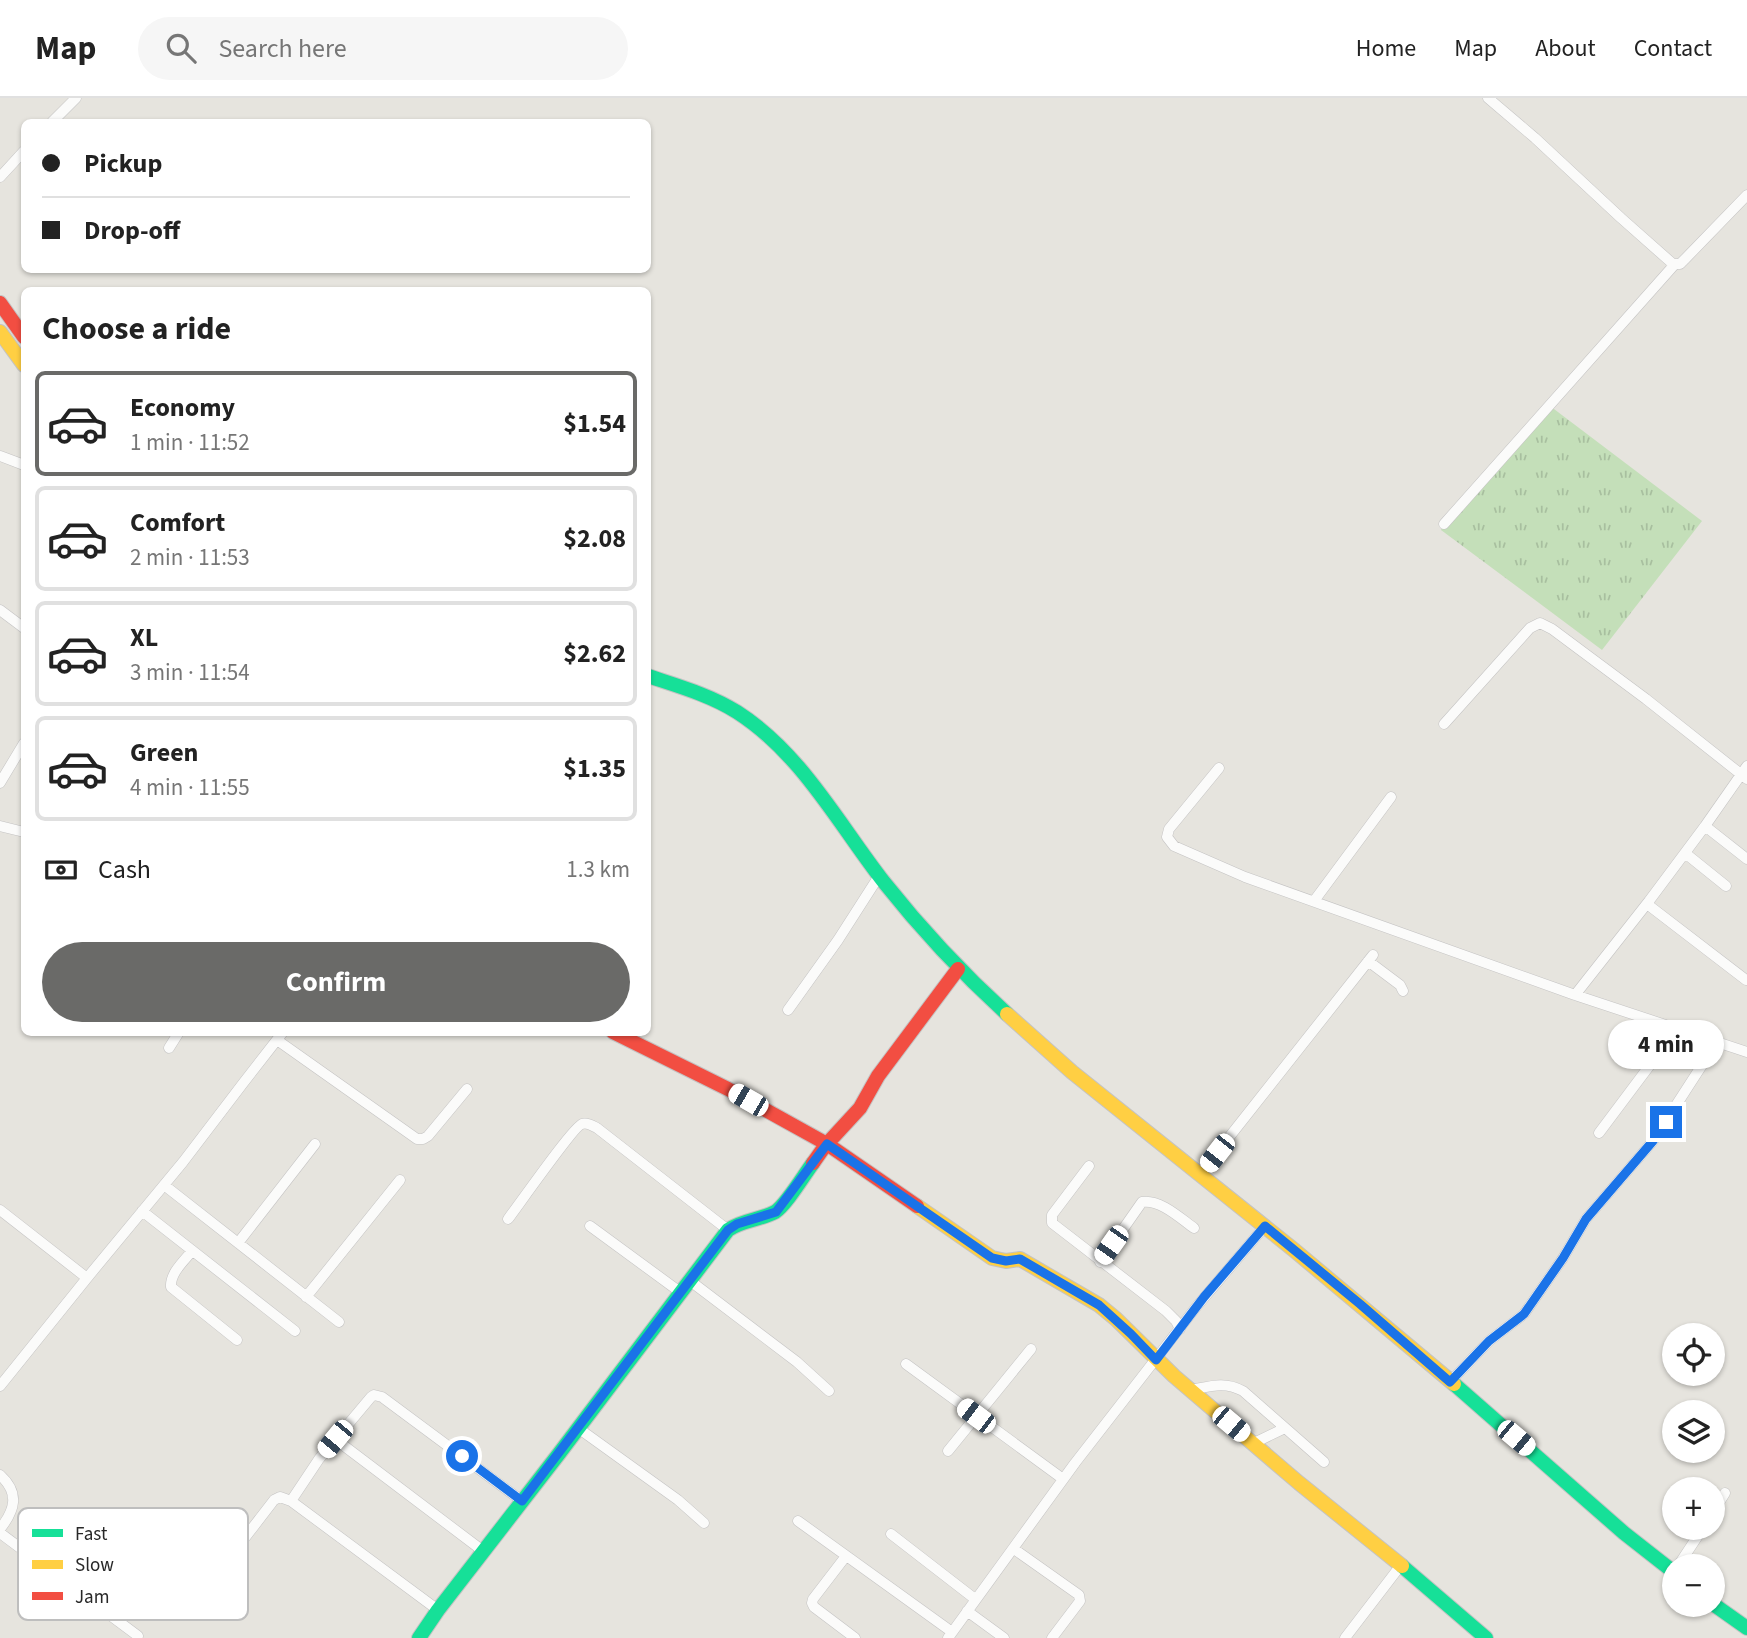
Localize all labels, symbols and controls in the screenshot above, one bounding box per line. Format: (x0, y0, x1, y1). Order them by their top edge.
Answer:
search box (138, 17, 628, 80)
text: Map (35, 25, 96, 72)
icon: search (162, 29, 200, 67)
text: Search here (218, 30, 347, 67)
text: Home (1356, 31, 1416, 66)
text: Map (1454, 31, 1497, 66)
text: About (1535, 31, 1596, 66)
text: Contact (1634, 31, 1712, 66)
text: Pickup (84, 145, 162, 182)
text: Drop-off (84, 212, 180, 249)
text: Choose a ride (42, 306, 231, 352)
text: Economy (130, 389, 235, 426)
icon: car (46, 392, 109, 455)
text: $1.54 (563, 405, 626, 442)
text: 1 min · 11:52 (130, 426, 250, 459)
text: Comfort (130, 504, 225, 541)
icon: car (46, 507, 109, 570)
text: $2.08 (563, 520, 626, 557)
text: 2 min · 11:53 (130, 541, 250, 574)
text: XL (130, 619, 158, 656)
icon: car (46, 622, 109, 685)
text: $2.62 (563, 635, 626, 672)
text: 3 min · 11:54 (130, 656, 250, 689)
text: Green (130, 734, 198, 771)
icon: car (46, 737, 109, 800)
text: $1.35 (563, 750, 626, 787)
text: 4 min · 11:55 (130, 771, 250, 804)
icon: cash (42, 851, 80, 889)
text: Cash (98, 851, 151, 888)
text: 1.3 km (566, 853, 630, 886)
button: Confirm (42, 942, 630, 1022)
callout: 4 min (1608, 1020, 1724, 1070)
text: 4 min (1638, 1028, 1694, 1061)
car (725, 1080, 772, 1120)
route end (1650, 1106, 1682, 1138)
car (1196, 1130, 1239, 1176)
car (1091, 1222, 1132, 1268)
map controls (1662, 1323, 1725, 1617)
button: locate (1662, 1323, 1725, 1386)
car (953, 1395, 1000, 1437)
button: layers (1662, 1400, 1725, 1463)
car (1209, 1402, 1254, 1446)
car (314, 1416, 357, 1462)
car (1494, 1416, 1539, 1460)
route start (446, 1440, 478, 1472)
button: + (1662, 1477, 1725, 1540)
legend (18, 1508, 248, 1620)
text: Fast (75, 1521, 108, 1548)
text: Slow (75, 1552, 114, 1579)
button: − (1662, 1554, 1725, 1617)
text: Jam (75, 1584, 109, 1611)

